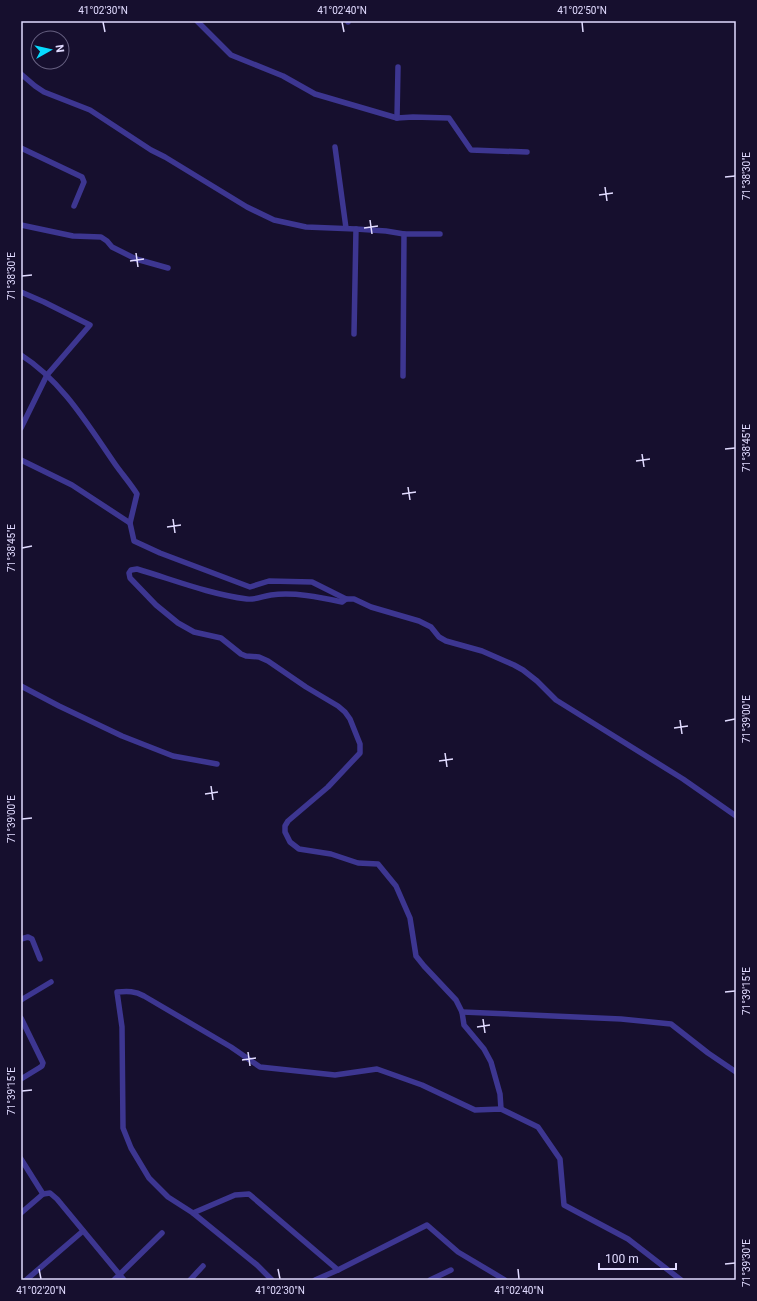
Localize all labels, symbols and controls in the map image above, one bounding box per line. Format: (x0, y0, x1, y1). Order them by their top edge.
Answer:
text: 41°02'30"N (78, 5, 128, 16)
text: 41°02'40"N (317, 5, 367, 16)
text: 41°02'50"N (557, 5, 607, 16)
north arrow (30, 30, 70, 70)
text: N (52, 44, 66, 54)
text: 71°38'30"E (741, 152, 752, 200)
text: 71°38'30"E (6, 252, 17, 300)
text: 71°38'45"E (741, 424, 752, 472)
text: 71°38'45"E (6, 524, 17, 572)
text: 71°39'00"E (741, 695, 752, 743)
text: 71°39'00"E (6, 795, 17, 843)
text: 71°39'15"E (741, 967, 752, 1015)
text: 71°39'15"E (6, 1067, 17, 1115)
text: 71°39'30"E (741, 1239, 752, 1287)
scale bar (599, 1245, 676, 1271)
text: 100 m (605, 1252, 639, 1266)
text: 41°02'20"N (16, 1285, 66, 1296)
text: 41°02'30"N (255, 1285, 305, 1296)
text: 41°02'40"N (494, 1285, 544, 1296)

